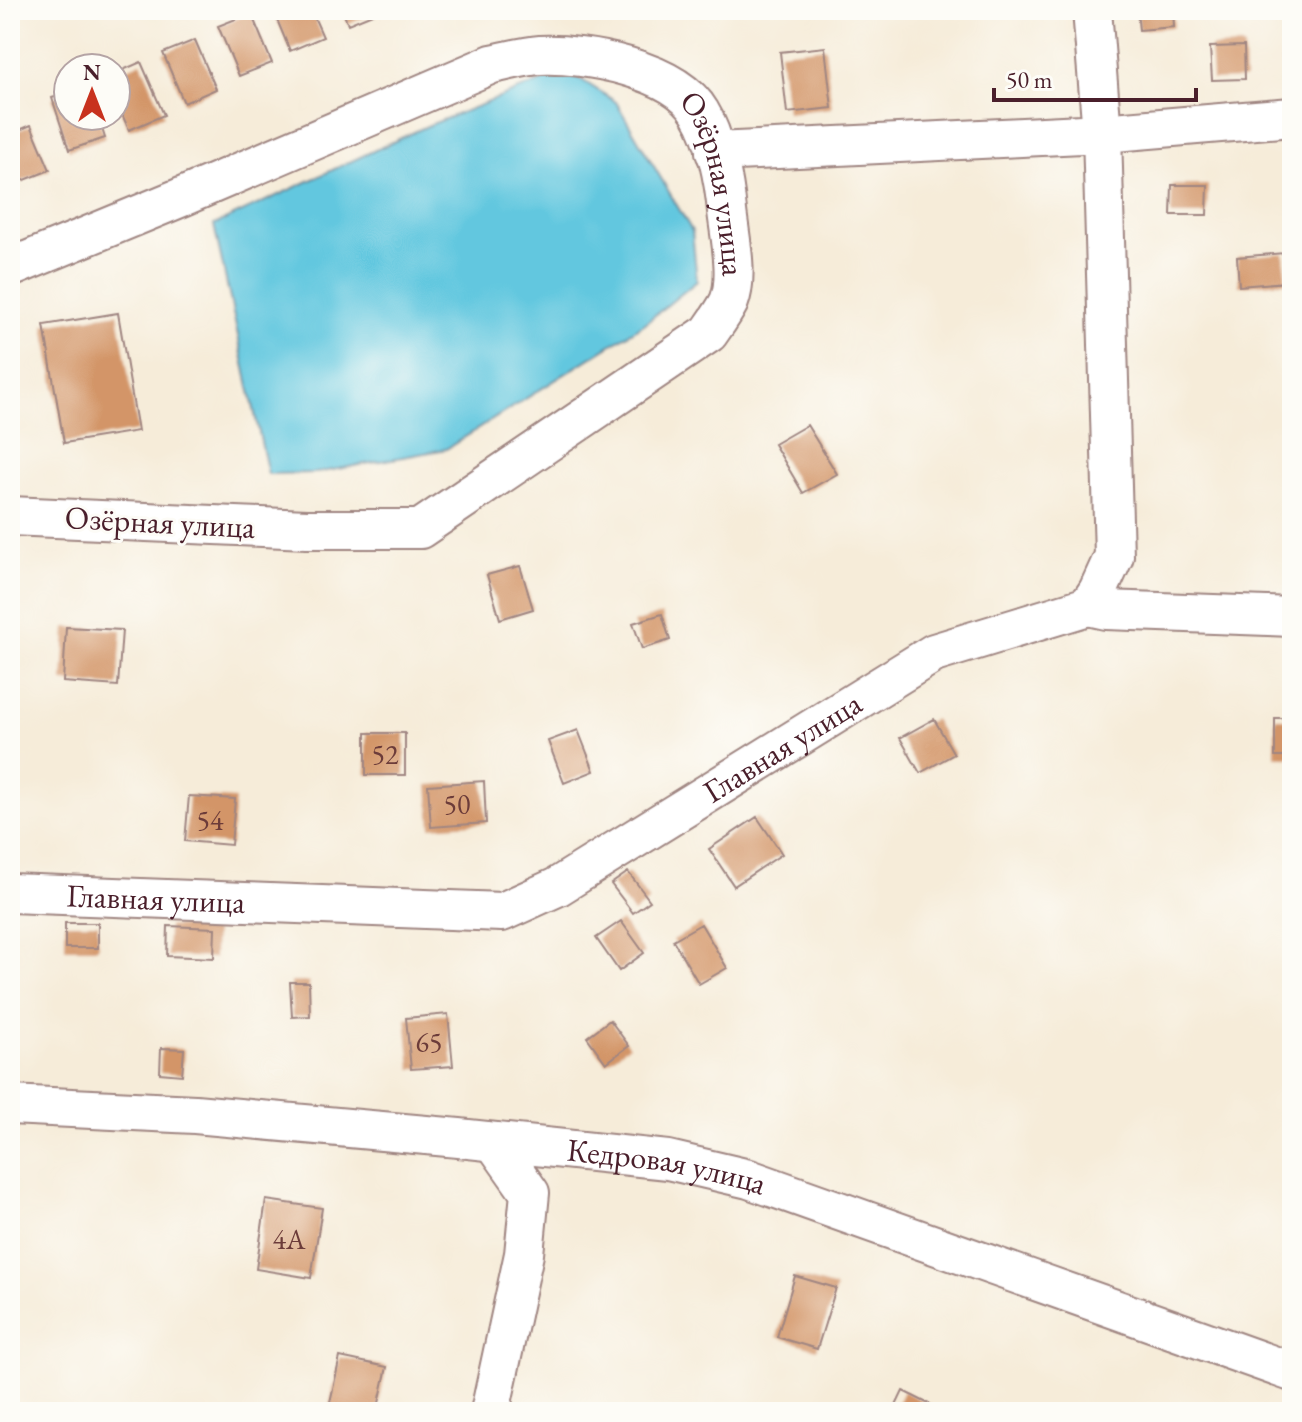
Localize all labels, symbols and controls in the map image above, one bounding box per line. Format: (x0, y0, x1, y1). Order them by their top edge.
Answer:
north arrow (52, 52, 132, 132)
scale bar (994, 52, 1196, 102)
text: N (83, 58, 101, 87)
text: 50 m (1006, 64, 1053, 95)
street label: Озёрная улица (671, 82, 755, 277)
street label: Озёрная улица (64, 496, 256, 548)
street label: Главная улица (695, 682, 870, 812)
house number: 52 (372, 736, 399, 772)
house number: 50 (444, 786, 470, 822)
house number: 54 (197, 802, 224, 838)
street label: Главная улица (66, 874, 246, 923)
house number: 65 (416, 1024, 442, 1060)
street label: Кедровая улица (565, 1129, 773, 1205)
house number: 4А (273, 1221, 306, 1257)

